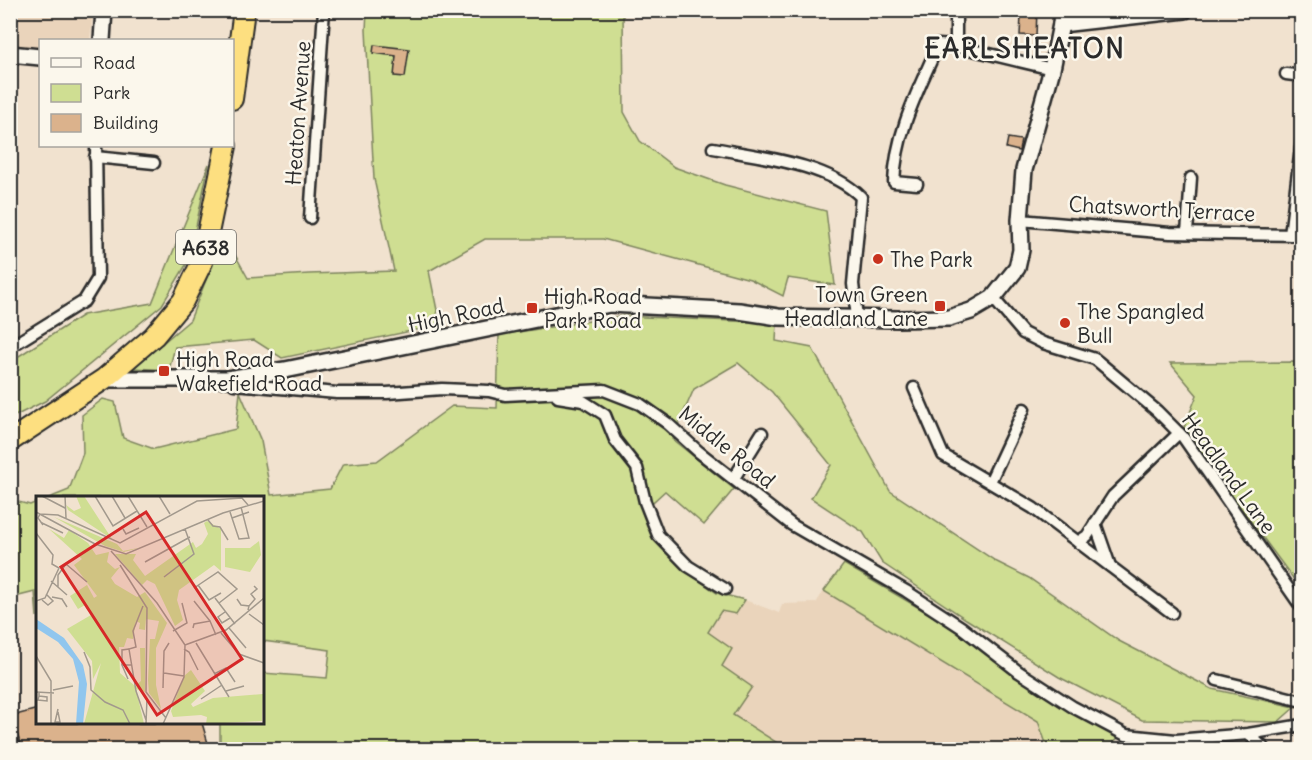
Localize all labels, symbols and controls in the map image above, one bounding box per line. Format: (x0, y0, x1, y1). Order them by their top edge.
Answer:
district label: EARLSHEATON (925, 31, 1125, 65)
legend (39, 39, 234, 147)
street label: Heaton Avenue (279, 40, 317, 186)
text: Road (93, 51, 136, 74)
text: Park (93, 81, 130, 104)
text: Building (93, 111, 158, 134)
street label: Chatsworth Terrace (1068, 191, 1256, 227)
road number: A638 (176, 230, 236, 264)
place label: The Park (890, 246, 973, 273)
marker: The Park (871, 252, 885, 266)
place label: Town Green Headland Lane (785, 281, 928, 332)
place label: High Road Park Road (544, 283, 642, 334)
street label: High Road (405, 292, 507, 338)
place label: The Spangled Bull (1077, 298, 1204, 349)
marker: Town Green Headland Lane (933, 299, 947, 313)
marker: High Road Park Road (525, 301, 539, 315)
marker: The Spangled Bull (1058, 316, 1072, 330)
place label: High Road Wakefield Road (176, 346, 322, 397)
marker: High Road Wakefield Road (157, 364, 171, 378)
street label: Middle Road (673, 400, 781, 494)
street label: Headland Lane (1176, 407, 1282, 539)
inset map (36, 496, 264, 724)

